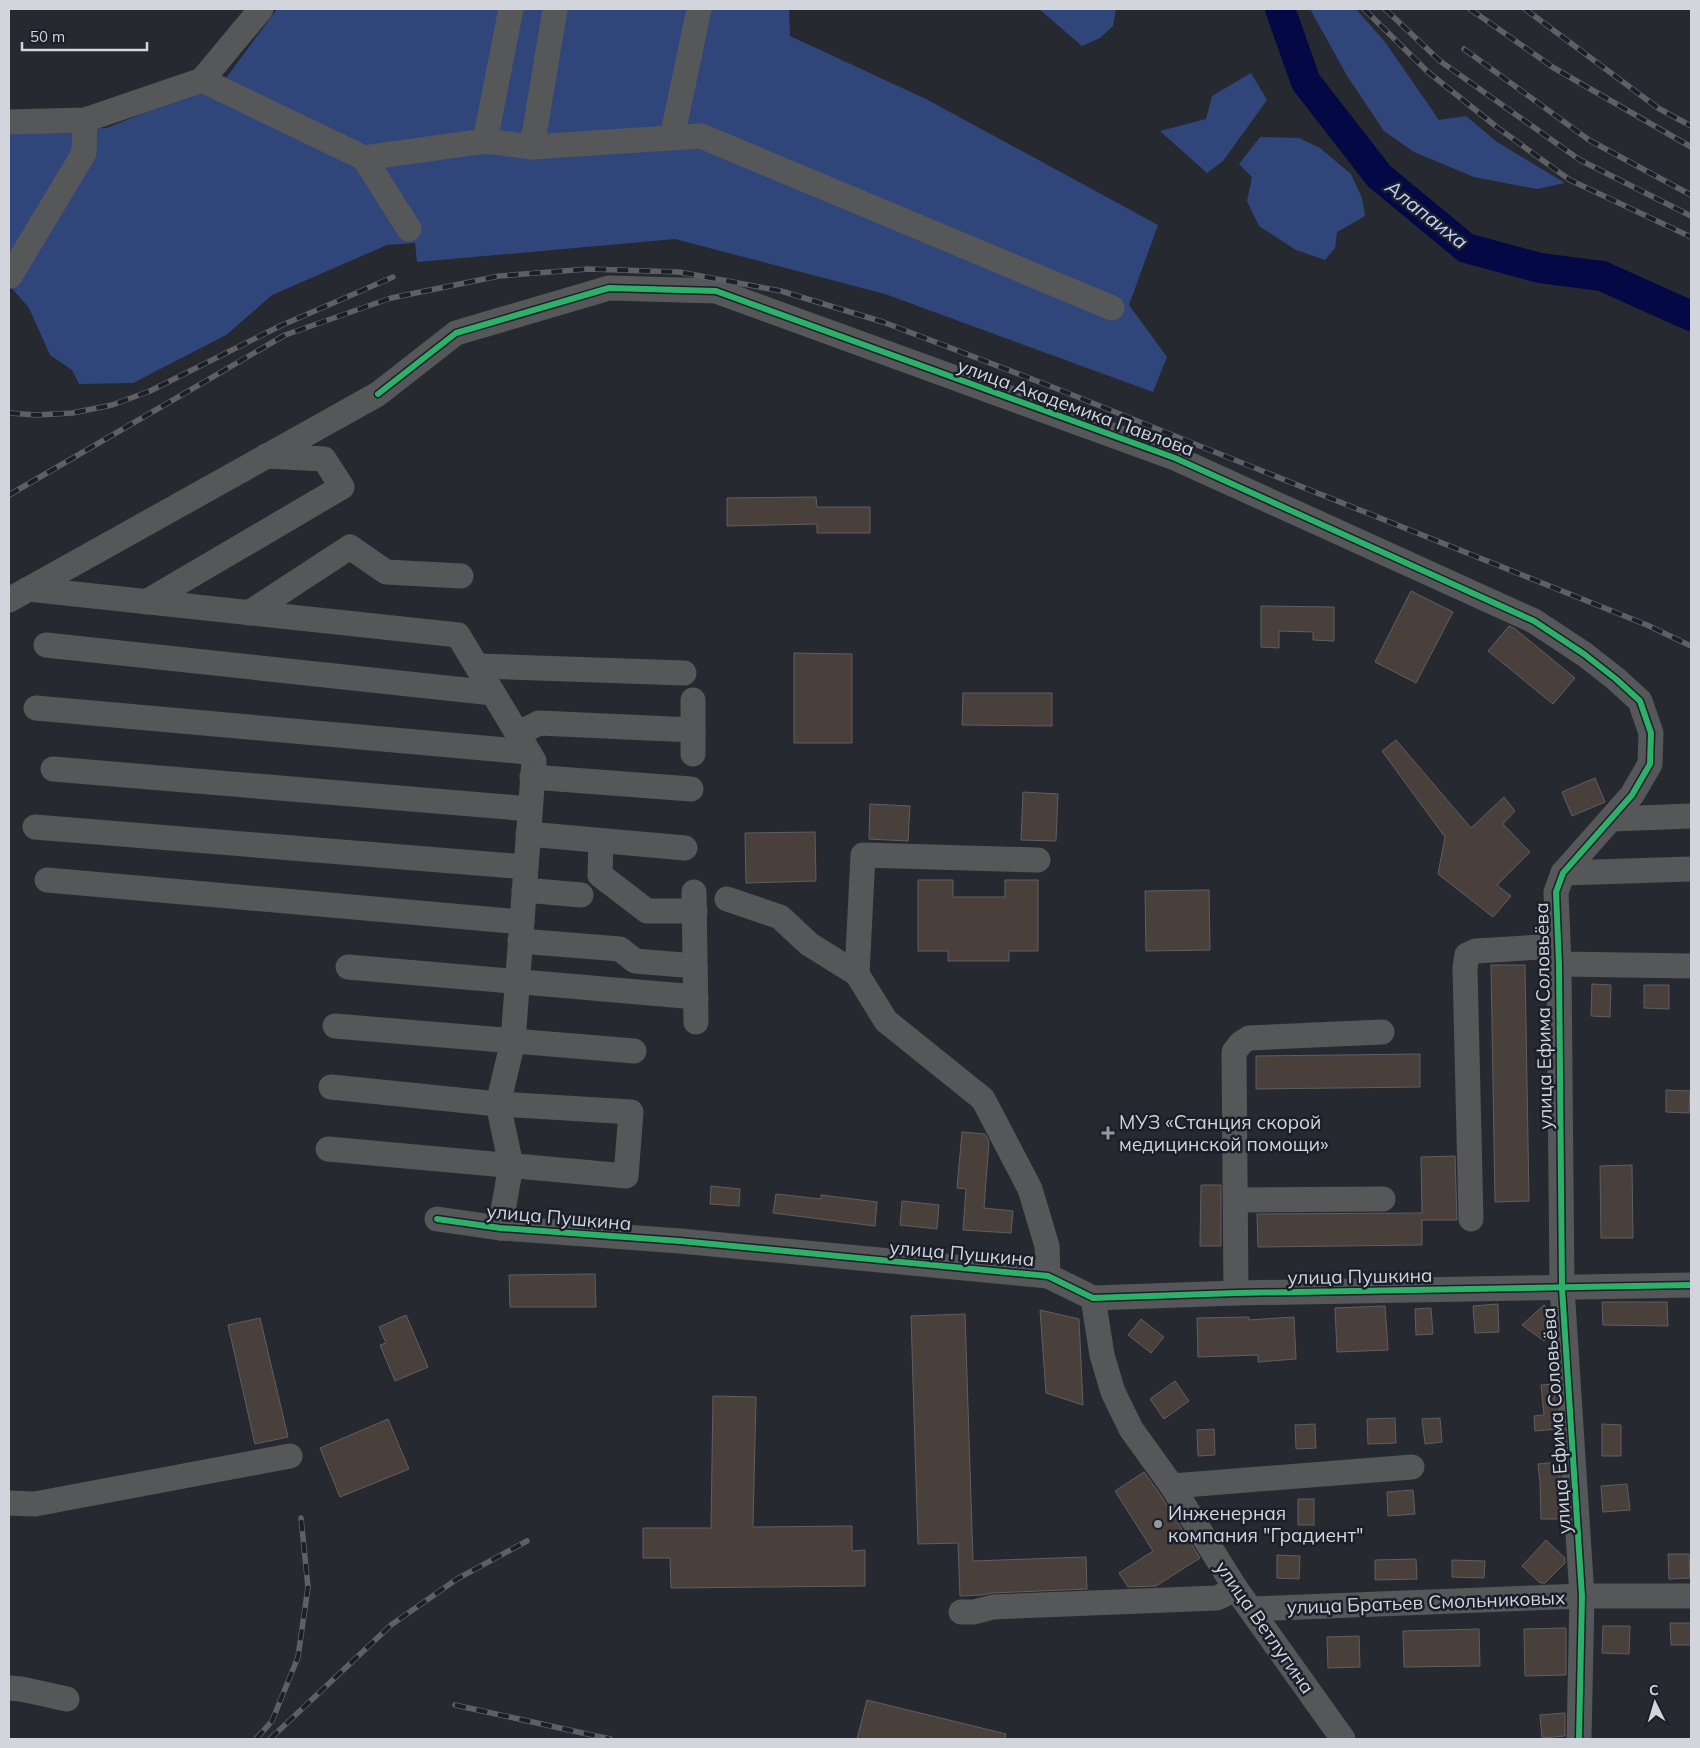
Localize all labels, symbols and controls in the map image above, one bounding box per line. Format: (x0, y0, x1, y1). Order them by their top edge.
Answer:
scale bar (22, 20, 148, 52)
text: 50 m (30, 27, 65, 46)
water label: Алапаиха (1380, 173, 1473, 254)
street label: улица Академика Павлова (954, 353, 1198, 461)
street label: улица Ефима Соловьёва (1529, 902, 1557, 1130)
place label: МУЗ «Станция скорой медицинской помощи» (1119, 1110, 1329, 1156)
marker: МУЗ «Станция скорой медицинской помощи» (1101, 1126, 1115, 1140)
street label: улица Пушкина (486, 1199, 632, 1235)
street label: улица Пушкина (889, 1235, 1035, 1271)
street label: улица Пушкина (1287, 1263, 1433, 1289)
street label: улица Ефима Соловьёва (1536, 1307, 1576, 1535)
place label: Инженерная компания "Градиент" (1168, 1501, 1364, 1547)
marker: Инженерная компания "Градиент" (1152, 1518, 1164, 1530)
street label: улица Ветлугина (1210, 1556, 1320, 1698)
street label: улица Братьев Смольниковых (1286, 1585, 1566, 1619)
north arrow (1630, 1678, 1680, 1728)
text: С (1648, 1681, 1659, 1699)

